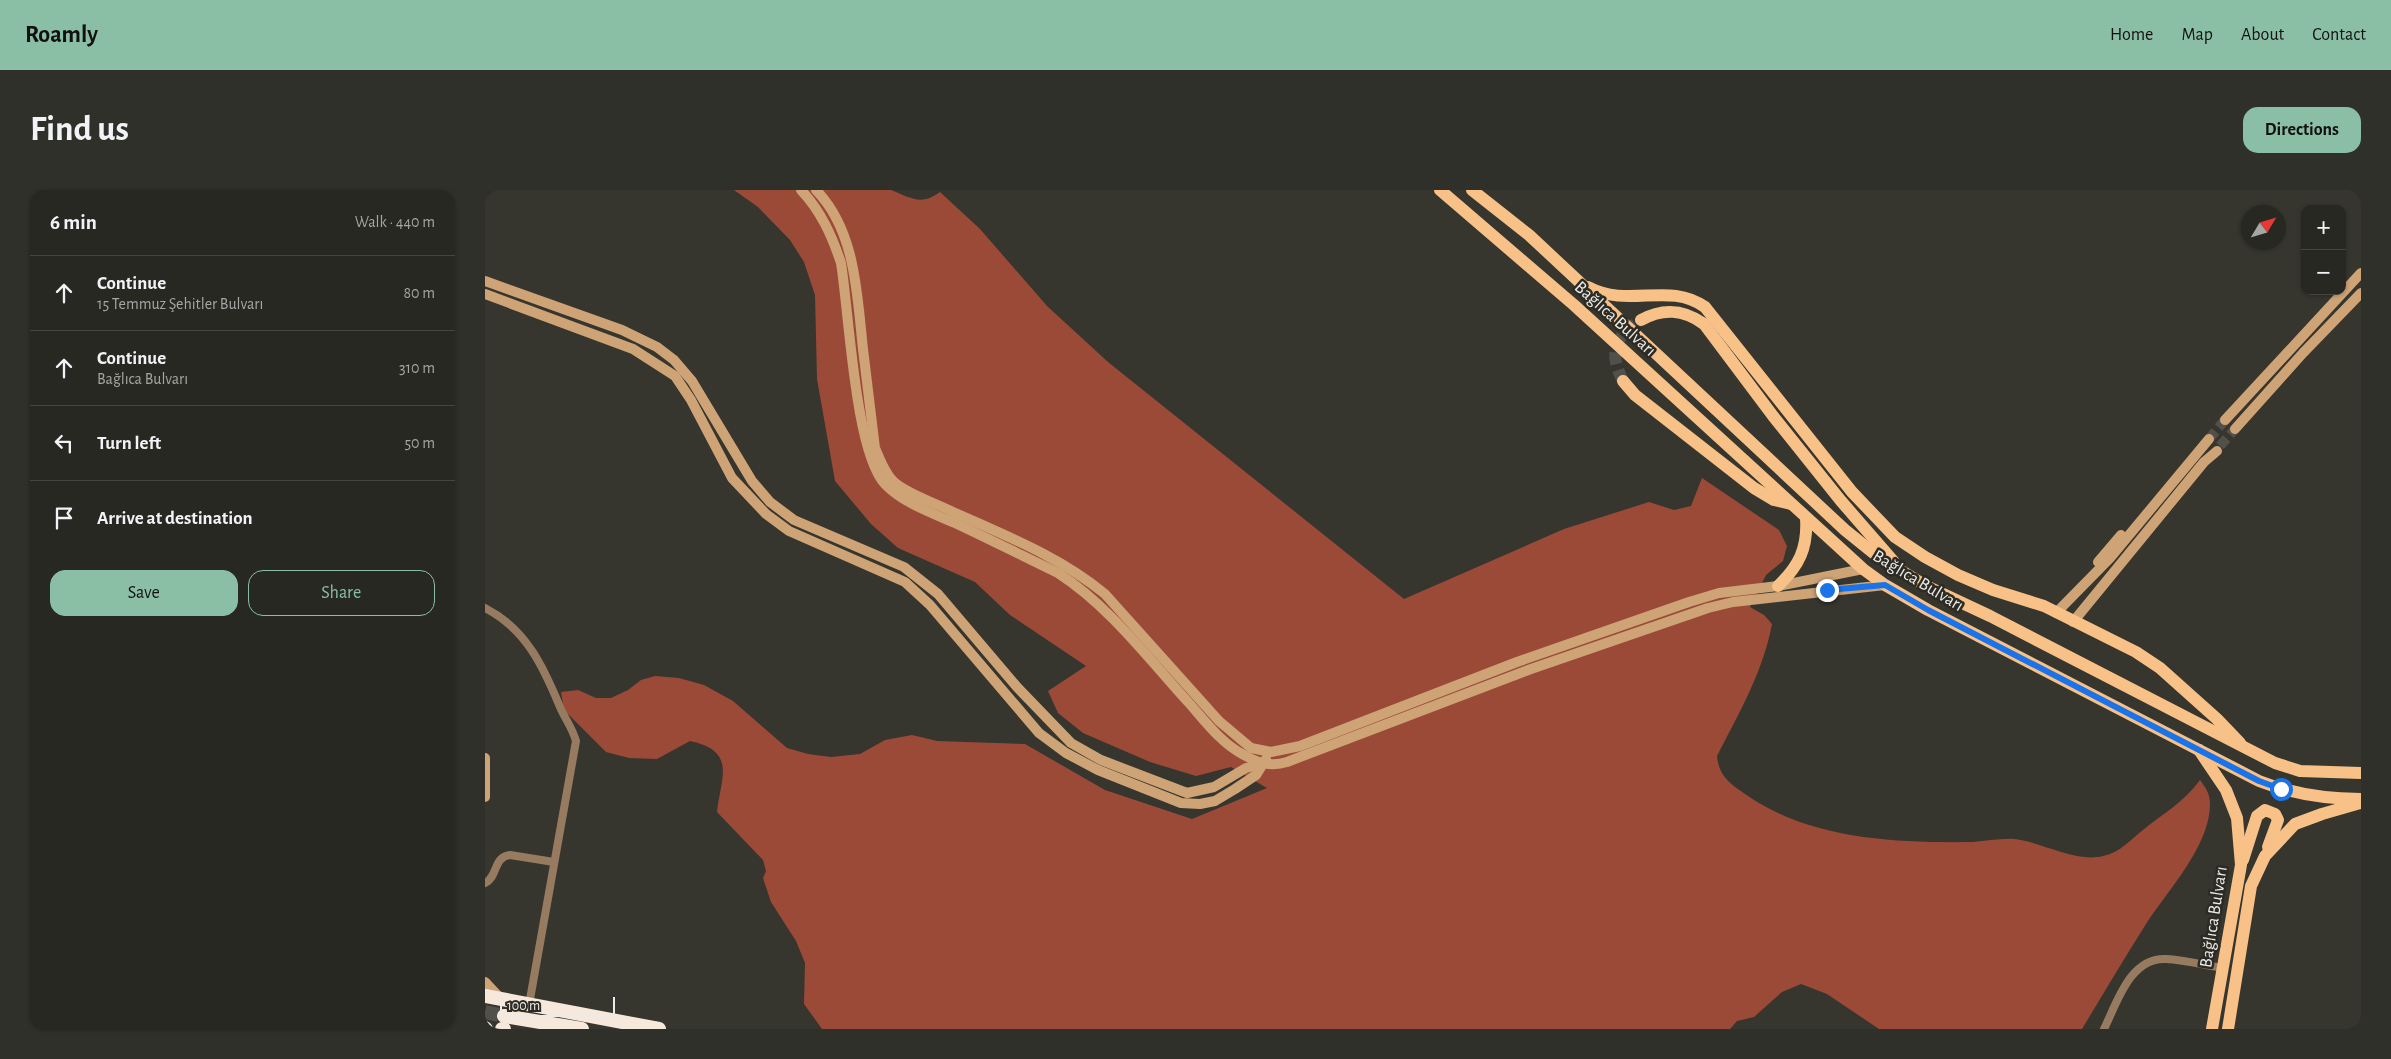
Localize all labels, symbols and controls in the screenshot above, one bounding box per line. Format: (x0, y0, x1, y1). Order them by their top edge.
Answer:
text: Roamly (25, 23, 98, 47)
text: Home (2110, 26, 2153, 44)
text: Map (2181, 26, 2213, 44)
text: About (2241, 26, 2284, 44)
text: Contact (2312, 26, 2366, 44)
button: Directions (2243, 107, 2361, 153)
text: Find us (30, 112, 129, 147)
north arrow (2241, 205, 2286, 250)
map controls (2301, 205, 2346, 295)
button: + (2301, 205, 2346, 250)
text: 6 min (50, 212, 97, 233)
text: Walk · 440 m (355, 214, 435, 230)
button: − (2301, 250, 2346, 295)
text: Continue (97, 274, 166, 293)
street label: Bağlıca Bulvarı (1571, 278, 1659, 360)
icon: ahead (50, 279, 78, 307)
text: 80 m (404, 285, 435, 301)
text: 15 Temmuz Şehitler Bulvarı (97, 296, 263, 312)
text: Continue (97, 349, 166, 368)
icon: ahead (50, 354, 78, 382)
text: 310 m (399, 360, 435, 376)
text: Bağlıca Bulvarı (97, 371, 188, 387)
icon: left (50, 429, 78, 457)
text: Turn left (97, 434, 161, 453)
text: 50 m (404, 435, 435, 451)
icon: arrive (50, 504, 78, 532)
text: Arrive at destination (97, 509, 253, 528)
street label: Bağlıca Bulvarı (1869, 547, 1967, 615)
button: Save (50, 570, 238, 616)
button: Share (248, 570, 435, 616)
route end (1816, 579, 1839, 602)
route start (2270, 778, 2293, 801)
street label: Bağlıca Bulvarı (2197, 865, 2231, 969)
scale bar (500, 994, 615, 1017)
text: 100 m (507, 999, 540, 1013)

